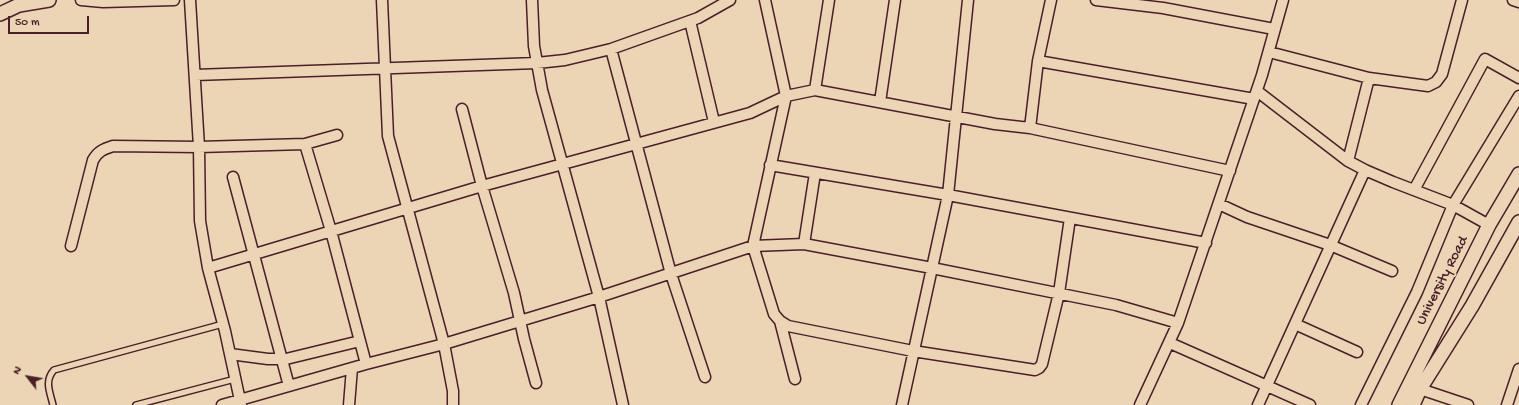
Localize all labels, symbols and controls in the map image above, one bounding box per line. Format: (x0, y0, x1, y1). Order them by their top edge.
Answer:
scale bar (10, 8, 91, 34)
text: 50 m (15, 16, 40, 30)
street label: University Road (1413, 234, 1473, 328)
north arrow (8, 357, 48, 397)
text: N (11, 365, 25, 377)

